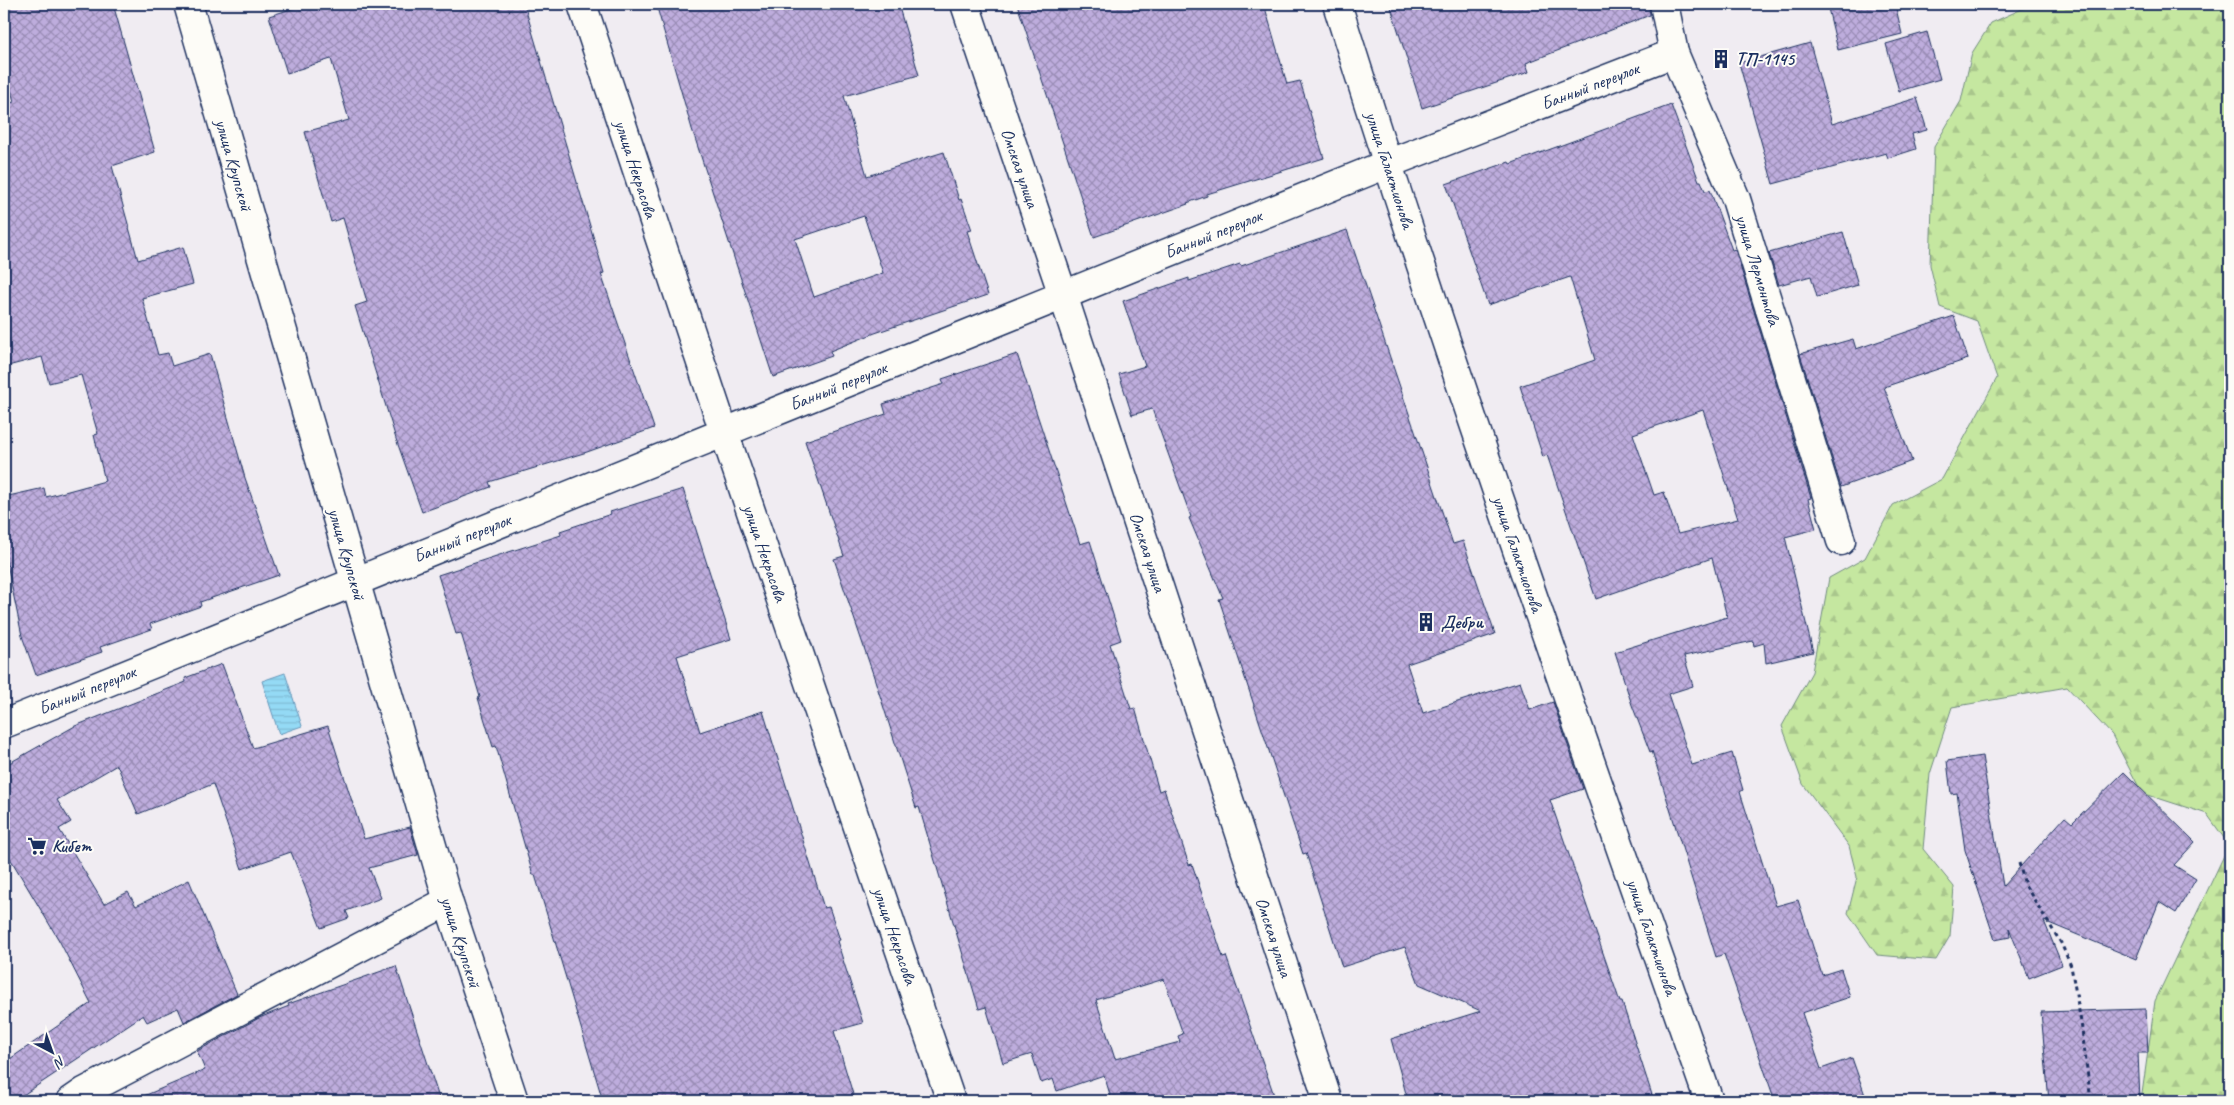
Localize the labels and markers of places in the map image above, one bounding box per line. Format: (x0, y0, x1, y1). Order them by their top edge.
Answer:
building icon: ТП-1145 (1710, 48, 1732, 70)
place label: ТП-1145 (1736, 48, 1796, 70)
building icon: Дебри (1415, 611, 1437, 633)
place label: Дебри (1441, 611, 1484, 633)
supermarket icon: Кибет (26, 835, 48, 857)
place label: Кибет (52, 835, 93, 857)

